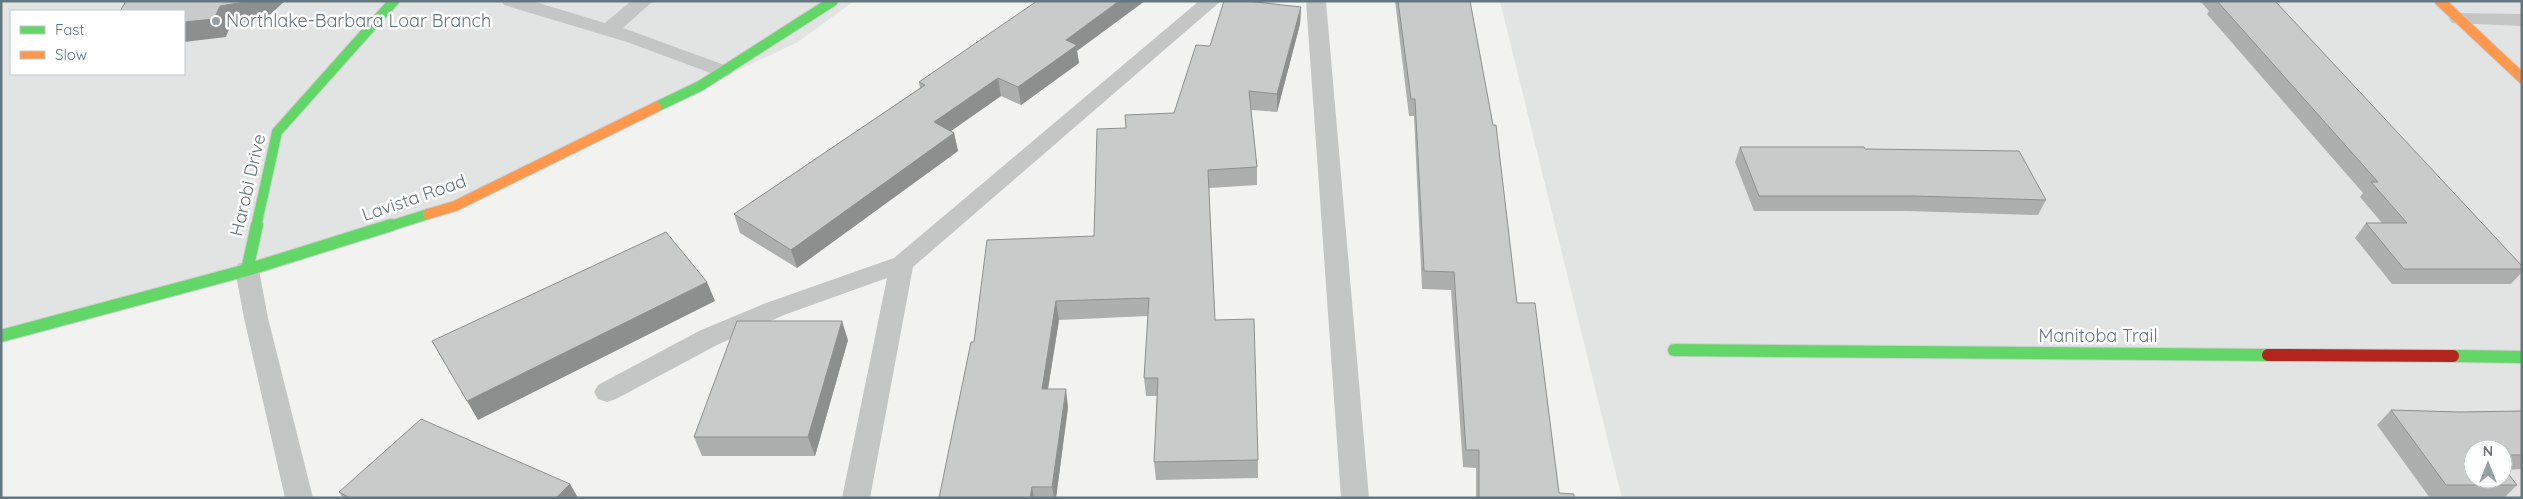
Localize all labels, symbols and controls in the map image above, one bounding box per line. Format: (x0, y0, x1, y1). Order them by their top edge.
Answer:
place label: Northlake-Barbara Loar Branch (226, 9, 491, 32)
legend (10, 10, 185, 75)
marker: Northlake-Barbara Loar Branch (210, 15, 222, 27)
text: Fast (55, 20, 84, 39)
text: Slow (55, 45, 87, 64)
street label: Harobi Drive (225, 131, 270, 238)
street label: Lavista Road (359, 169, 469, 226)
street label: Manitoba Trail (2038, 324, 2158, 347)
north arrow (2463, 439, 2513, 489)
text: N (2483, 442, 2493, 460)

